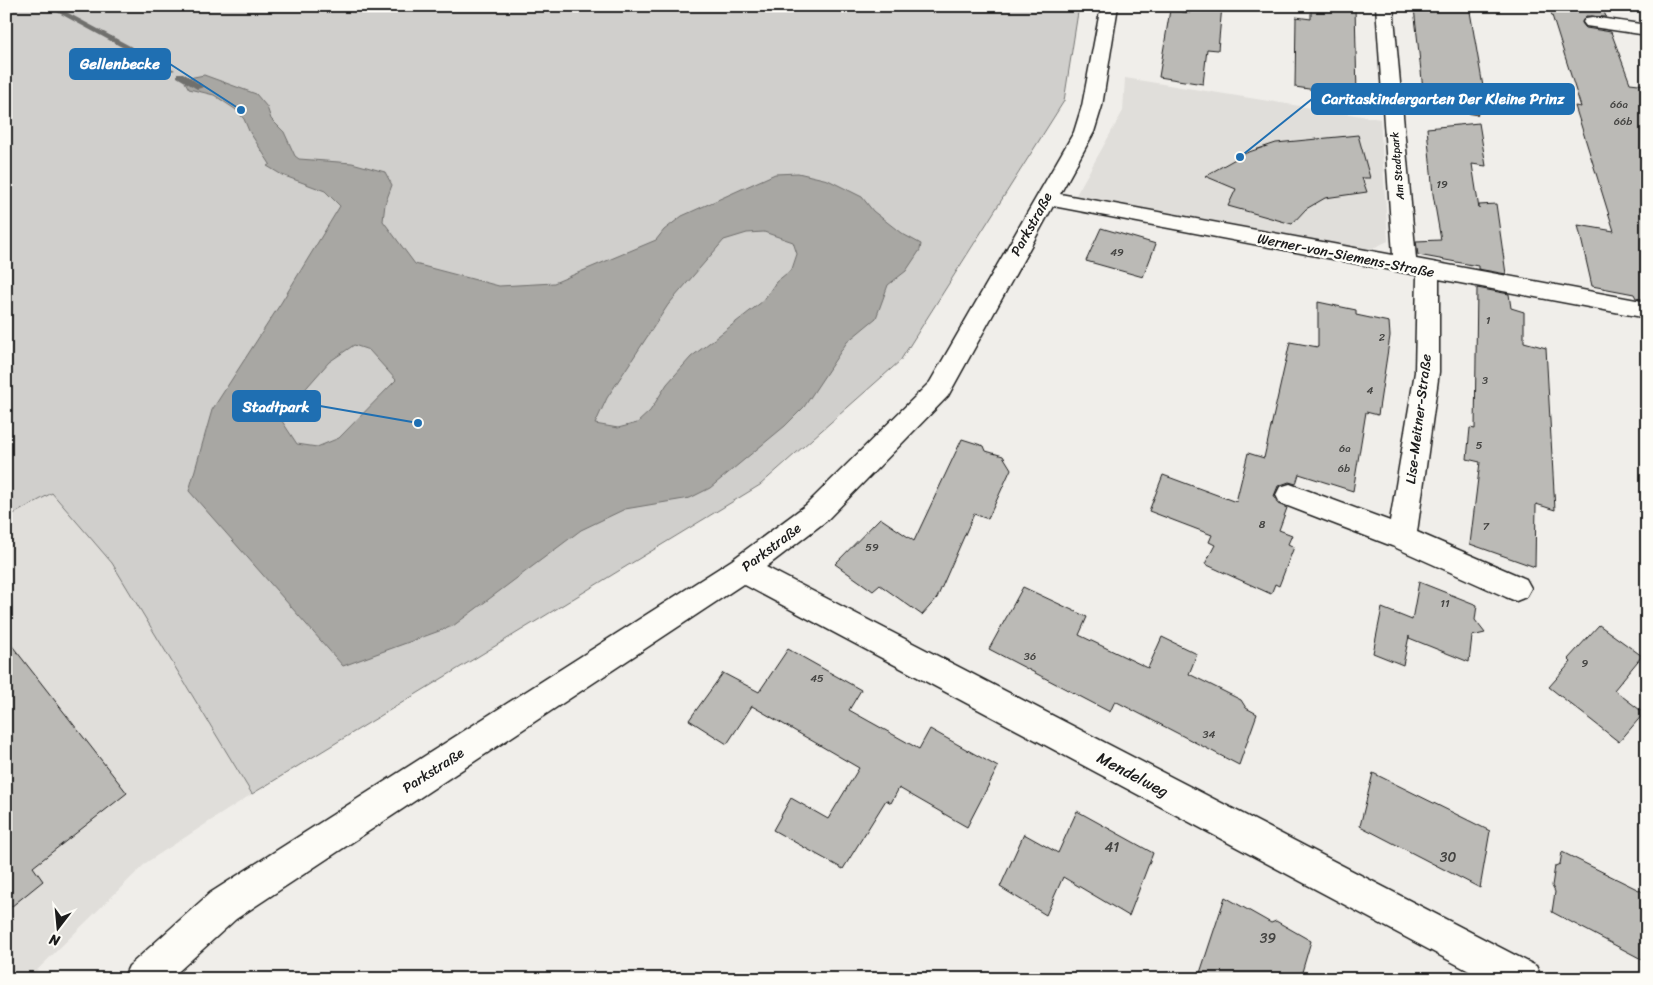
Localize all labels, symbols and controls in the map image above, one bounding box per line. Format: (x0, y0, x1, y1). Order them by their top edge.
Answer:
callout: Gellenbecke (70, 49, 170, 79)
text: Gellenbecke (79, 51, 160, 77)
callout: Caritaskindergarten Der Kleine Prinz (1312, 84, 1574, 114)
text: Caritaskindergarten Der Kleine Prinz (1321, 86, 1565, 112)
house number: 66a (1610, 95, 1628, 114)
house number: 66b (1614, 112, 1632, 131)
street label: Am Stadtpark (1385, 131, 1410, 202)
house number: 19 (1436, 175, 1448, 194)
street label: Parkstraße (1004, 187, 1059, 261)
street label: Werner-von-Siemens-Straße (1255, 226, 1437, 285)
house number: 49 (1110, 243, 1124, 262)
house number: 1 (1486, 311, 1491, 330)
house number: 2 (1379, 328, 1386, 347)
street label: Lise-Meitner-Straße (1398, 353, 1439, 485)
house number: 3 (1482, 371, 1488, 390)
house number: 4 (1367, 381, 1374, 400)
callout: Stadtpark (233, 391, 320, 421)
text: Stadtpark (241, 394, 310, 420)
house number: 5 (1476, 436, 1483, 455)
house number: 6a (1339, 439, 1351, 458)
house number: 6b (1338, 459, 1350, 478)
house number: 8 (1259, 515, 1266, 534)
street label: Parkstraße (736, 516, 807, 578)
house number: 7 (1483, 517, 1490, 536)
house number: 59 (865, 538, 879, 557)
house number: 11 (1440, 594, 1450, 613)
house number: 36 (1024, 647, 1036, 666)
house number: 9 (1582, 654, 1589, 673)
house number: 45 (810, 669, 824, 688)
house number: 34 (1203, 725, 1216, 744)
street label: Parkstraße (397, 741, 470, 800)
street label: Mendelweg (1092, 743, 1174, 806)
house number: 41 (1105, 835, 1119, 860)
house number: 30 (1440, 845, 1456, 870)
north arrow (32, 902, 82, 952)
house number: 39 (1260, 926, 1277, 951)
text: N (46, 927, 64, 954)

